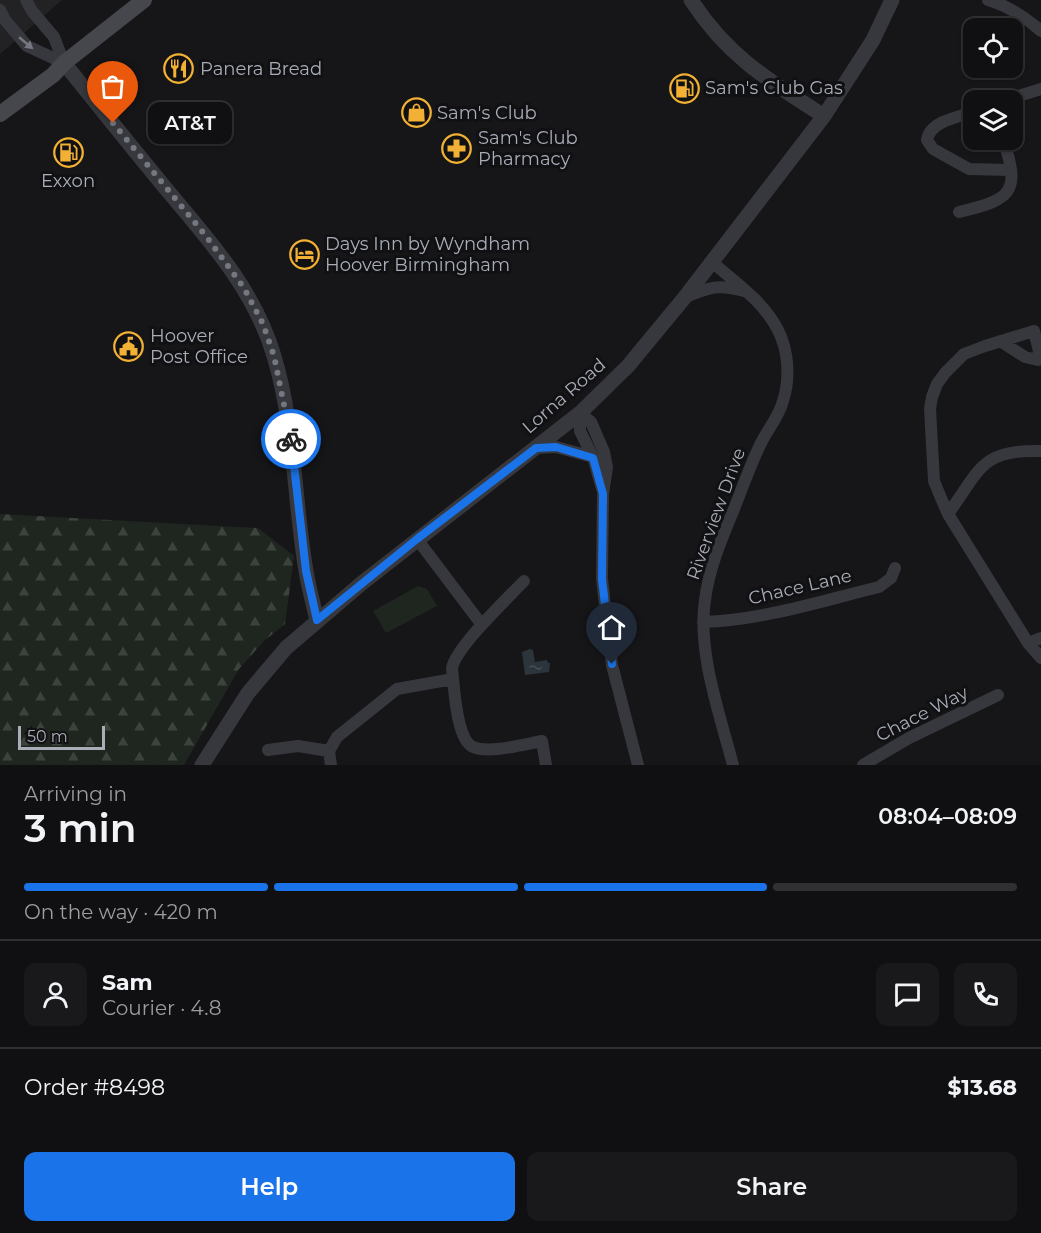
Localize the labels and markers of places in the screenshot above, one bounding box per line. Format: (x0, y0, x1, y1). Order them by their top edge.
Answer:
restaurant icon: Panera Bread (163, 53, 195, 85)
place label: Panera Bread (200, 58, 322, 80)
pin (87, 61, 138, 123)
fuel station icon: Sam's Club Gas (668, 72, 700, 104)
place label: Sam's Club Gas (705, 77, 843, 99)
shop icon: Sam's Club (400, 97, 432, 129)
callout: AT&T (149, 102, 233, 144)
place label: Sam's Club (437, 102, 537, 124)
place label: Sam's Club Pharmacy (478, 127, 578, 170)
pharmacy icon: Sam's Club Pharmacy (441, 132, 473, 164)
fuel station icon: Exxon (52, 136, 84, 168)
place label: Exxon (41, 170, 95, 192)
place label: Days Inn by Wyndham Hoover Birmingham (325, 233, 530, 276)
hotel icon: Days Inn by Wyndham Hoover Birmingham (288, 238, 320, 270)
place label: Hoover Post Office (150, 325, 248, 368)
public building icon: Hoover Post Office (113, 330, 145, 362)
pin (586, 602, 637, 664)

